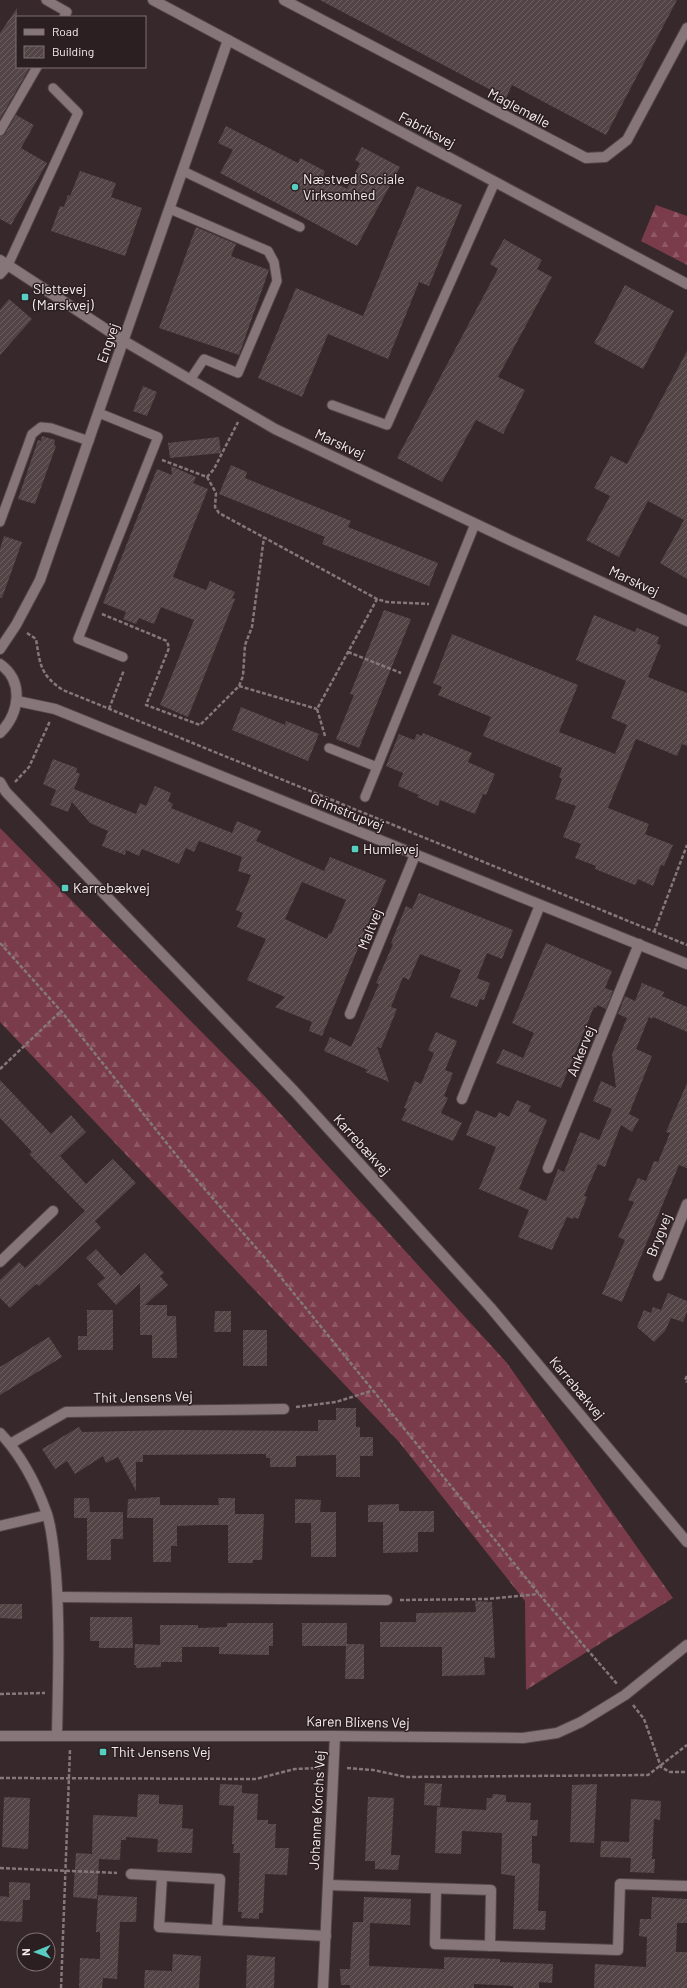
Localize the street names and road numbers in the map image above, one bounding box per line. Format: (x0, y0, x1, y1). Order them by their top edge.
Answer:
street label: Maglemølle (485, 84, 553, 131)
street label: Fabriksvej (396, 108, 458, 152)
street label: Engvej (93, 321, 122, 365)
street label: Marskvej (312, 425, 368, 463)
street label: Marskvej (606, 562, 662, 600)
street label: Grimstrupvej (308, 789, 387, 834)
street label: Maltvej (354, 906, 385, 952)
street label: Ankervej (563, 1023, 598, 1079)
street label: Karrebækvej (330, 1110, 394, 1179)
street label: Brygvej (642, 1211, 675, 1259)
street label: Karrebækvej (546, 1353, 609, 1423)
street label: Thit Jensens Vej (93, 1387, 193, 1406)
street label: Karen Blixens Vej (306, 1712, 410, 1731)
street label: Johanne Korchs Vej (305, 1750, 328, 1870)

